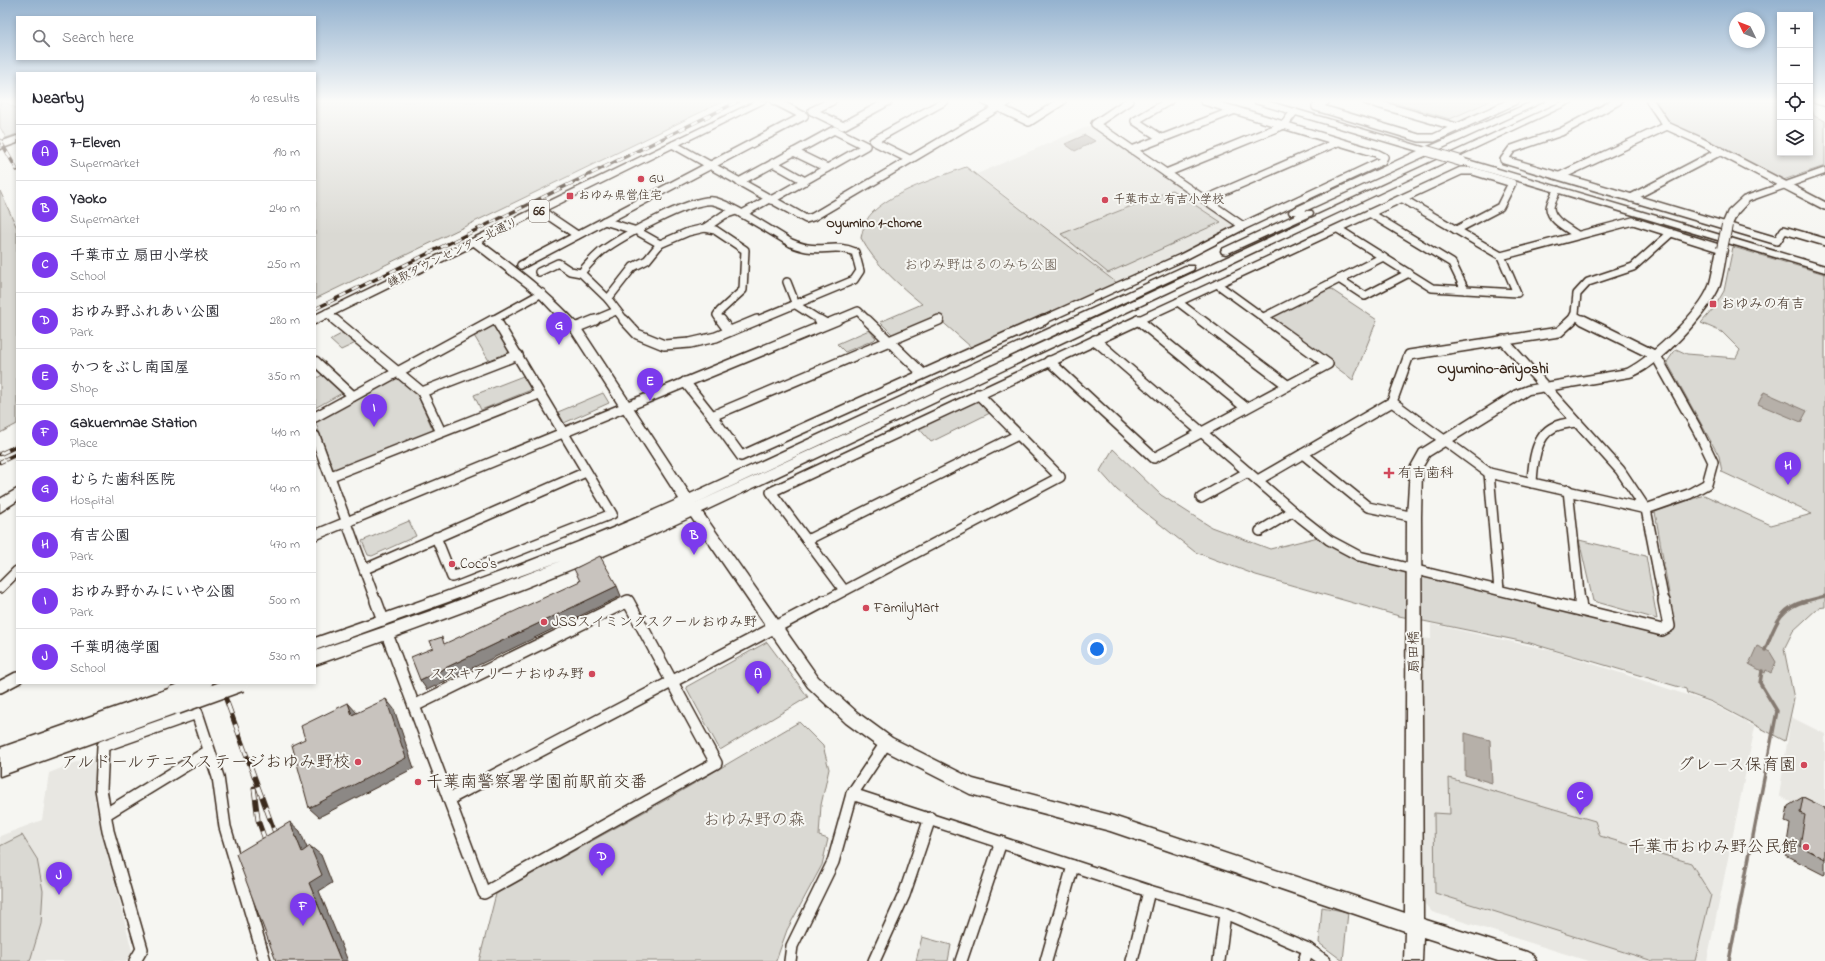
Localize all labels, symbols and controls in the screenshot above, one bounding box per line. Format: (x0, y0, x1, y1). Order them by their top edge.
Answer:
north arrow (1729, 12, 1765, 48)
map controls (1777, 12, 1813, 156)
button: + (1777, 12, 1813, 48)
search box (16, 16, 316, 60)
icon: search (30, 27, 52, 49)
text: Search here (62, 27, 134, 49)
button: − (1777, 48, 1813, 84)
button: locate (1777, 84, 1813, 120)
text: Nearby (32, 86, 84, 111)
text: 10 results (250, 89, 300, 108)
button: layers (1777, 120, 1813, 156)
text: 7-Eleven (70, 132, 121, 154)
text: A (41, 143, 49, 162)
text: 190 m (273, 143, 300, 162)
text: Supermarket (70, 154, 140, 173)
place label: GU (649, 170, 665, 188)
marker: GU (636, 174, 646, 184)
place label: おゆみ県営住宅 (578, 187, 662, 205)
text: Yaoko (70, 188, 107, 210)
marker: おゆみ県営住宅 (565, 191, 575, 201)
place label: 千葉市立 有吉小学校 (1113, 191, 1224, 209)
marker: 千葉市立 有吉小学校 (1100, 195, 1110, 205)
text: B (41, 199, 49, 218)
text: 240 m (269, 199, 300, 218)
road number: 66 (529, 200, 549, 222)
text: Supermarket (70, 210, 140, 229)
street label: 鎌取タウンセンター北通り (384, 213, 522, 293)
district label: Oyumino 1-chome (826, 214, 923, 235)
text: 千葉市立 扇田小学校 (70, 245, 209, 267)
text: C (41, 255, 49, 274)
text: 250 m (267, 255, 300, 274)
park label: おゆみ野はるのみち公園 (904, 255, 1058, 276)
text: School (70, 267, 106, 286)
place label: おゆみの有吉 (1721, 294, 1805, 315)
marker: おゆみの有吉 (1708, 299, 1718, 309)
text: おゆみ野ふれあい公園 (70, 301, 220, 323)
text: D (40, 311, 50, 330)
text: 280 m (270, 311, 300, 330)
pin: G (546, 312, 572, 345)
text: Park (70, 323, 94, 342)
text: かつをぶし南国屋 (70, 357, 189, 379)
district label: Oyumino-ariyoshi (1437, 358, 1549, 382)
text: E (41, 367, 49, 386)
text: 350 m (268, 367, 300, 386)
pin: E (637, 368, 663, 401)
text: Shop (70, 379, 98, 398)
pin: I (361, 394, 387, 427)
text: Gakuemmae Station (70, 412, 197, 434)
text: F (41, 423, 49, 442)
text: 410 m (272, 423, 300, 442)
text: Place (70, 434, 98, 453)
pin: H (1775, 452, 1801, 485)
place label: 有吉歯科 (1398, 463, 1454, 484)
marker: 有吉歯科 (1383, 467, 1395, 479)
text: むらた歯科医院 (70, 469, 175, 491)
text: G (41, 479, 49, 498)
text: 440 m (270, 479, 300, 498)
text: Hospital (70, 491, 114, 510)
pin: B (681, 522, 707, 555)
text: 有吉公園 (70, 525, 130, 547)
text: H (41, 535, 49, 554)
text: 470 m (270, 535, 300, 554)
text: Park (70, 547, 94, 566)
place label: Coco's (460, 554, 497, 575)
marker: Coco's (447, 559, 457, 569)
text: おゆみ野かみにいや公園 (70, 581, 235, 603)
text: I (43, 591, 47, 610)
text: 500 m (268, 591, 300, 610)
place label: FamilyMart (873, 598, 940, 620)
text: Park (70, 603, 94, 622)
marker: FamilyMart (861, 603, 871, 613)
place label: JSSスイミングスクールおゆみ野 (552, 612, 757, 633)
marker: JSSスイミングスクールおゆみ野 (539, 617, 549, 627)
street label: 扇田橋 (1404, 631, 1425, 673)
text: 千葉明徳学園 (70, 637, 160, 659)
your location (1087, 639, 1107, 659)
text: J (42, 647, 48, 666)
text: 530 m (268, 647, 300, 666)
text: School (70, 659, 106, 678)
pin: A (745, 661, 771, 694)
place label: スズキアリーナおゆみ野 (429, 664, 584, 685)
marker: スズキアリーナおゆみ野 (587, 669, 597, 679)
place label: アルドールテニスステージおゆみ野校 (61, 750, 350, 775)
place label: グレース保育園 (1677, 753, 1796, 778)
marker: アルドールテニスステージおゆみ野校 (353, 757, 363, 767)
marker: グレース保育園 (1799, 760, 1809, 770)
place label: 千葉南警察署学園前駅前交番 (426, 770, 647, 795)
marker: 千葉南警察署学園前駅前交番 (413, 777, 423, 787)
pin: C (1567, 782, 1593, 815)
park label: おゆみ野の森 (703, 808, 805, 833)
place label: 千葉市おゆみ野公民館 (1628, 835, 1798, 860)
marker: 千葉市おゆみ野公民館 (1801, 842, 1811, 852)
pin: D (589, 843, 615, 876)
pin: J (46, 862, 72, 895)
pin: F (290, 893, 316, 926)

